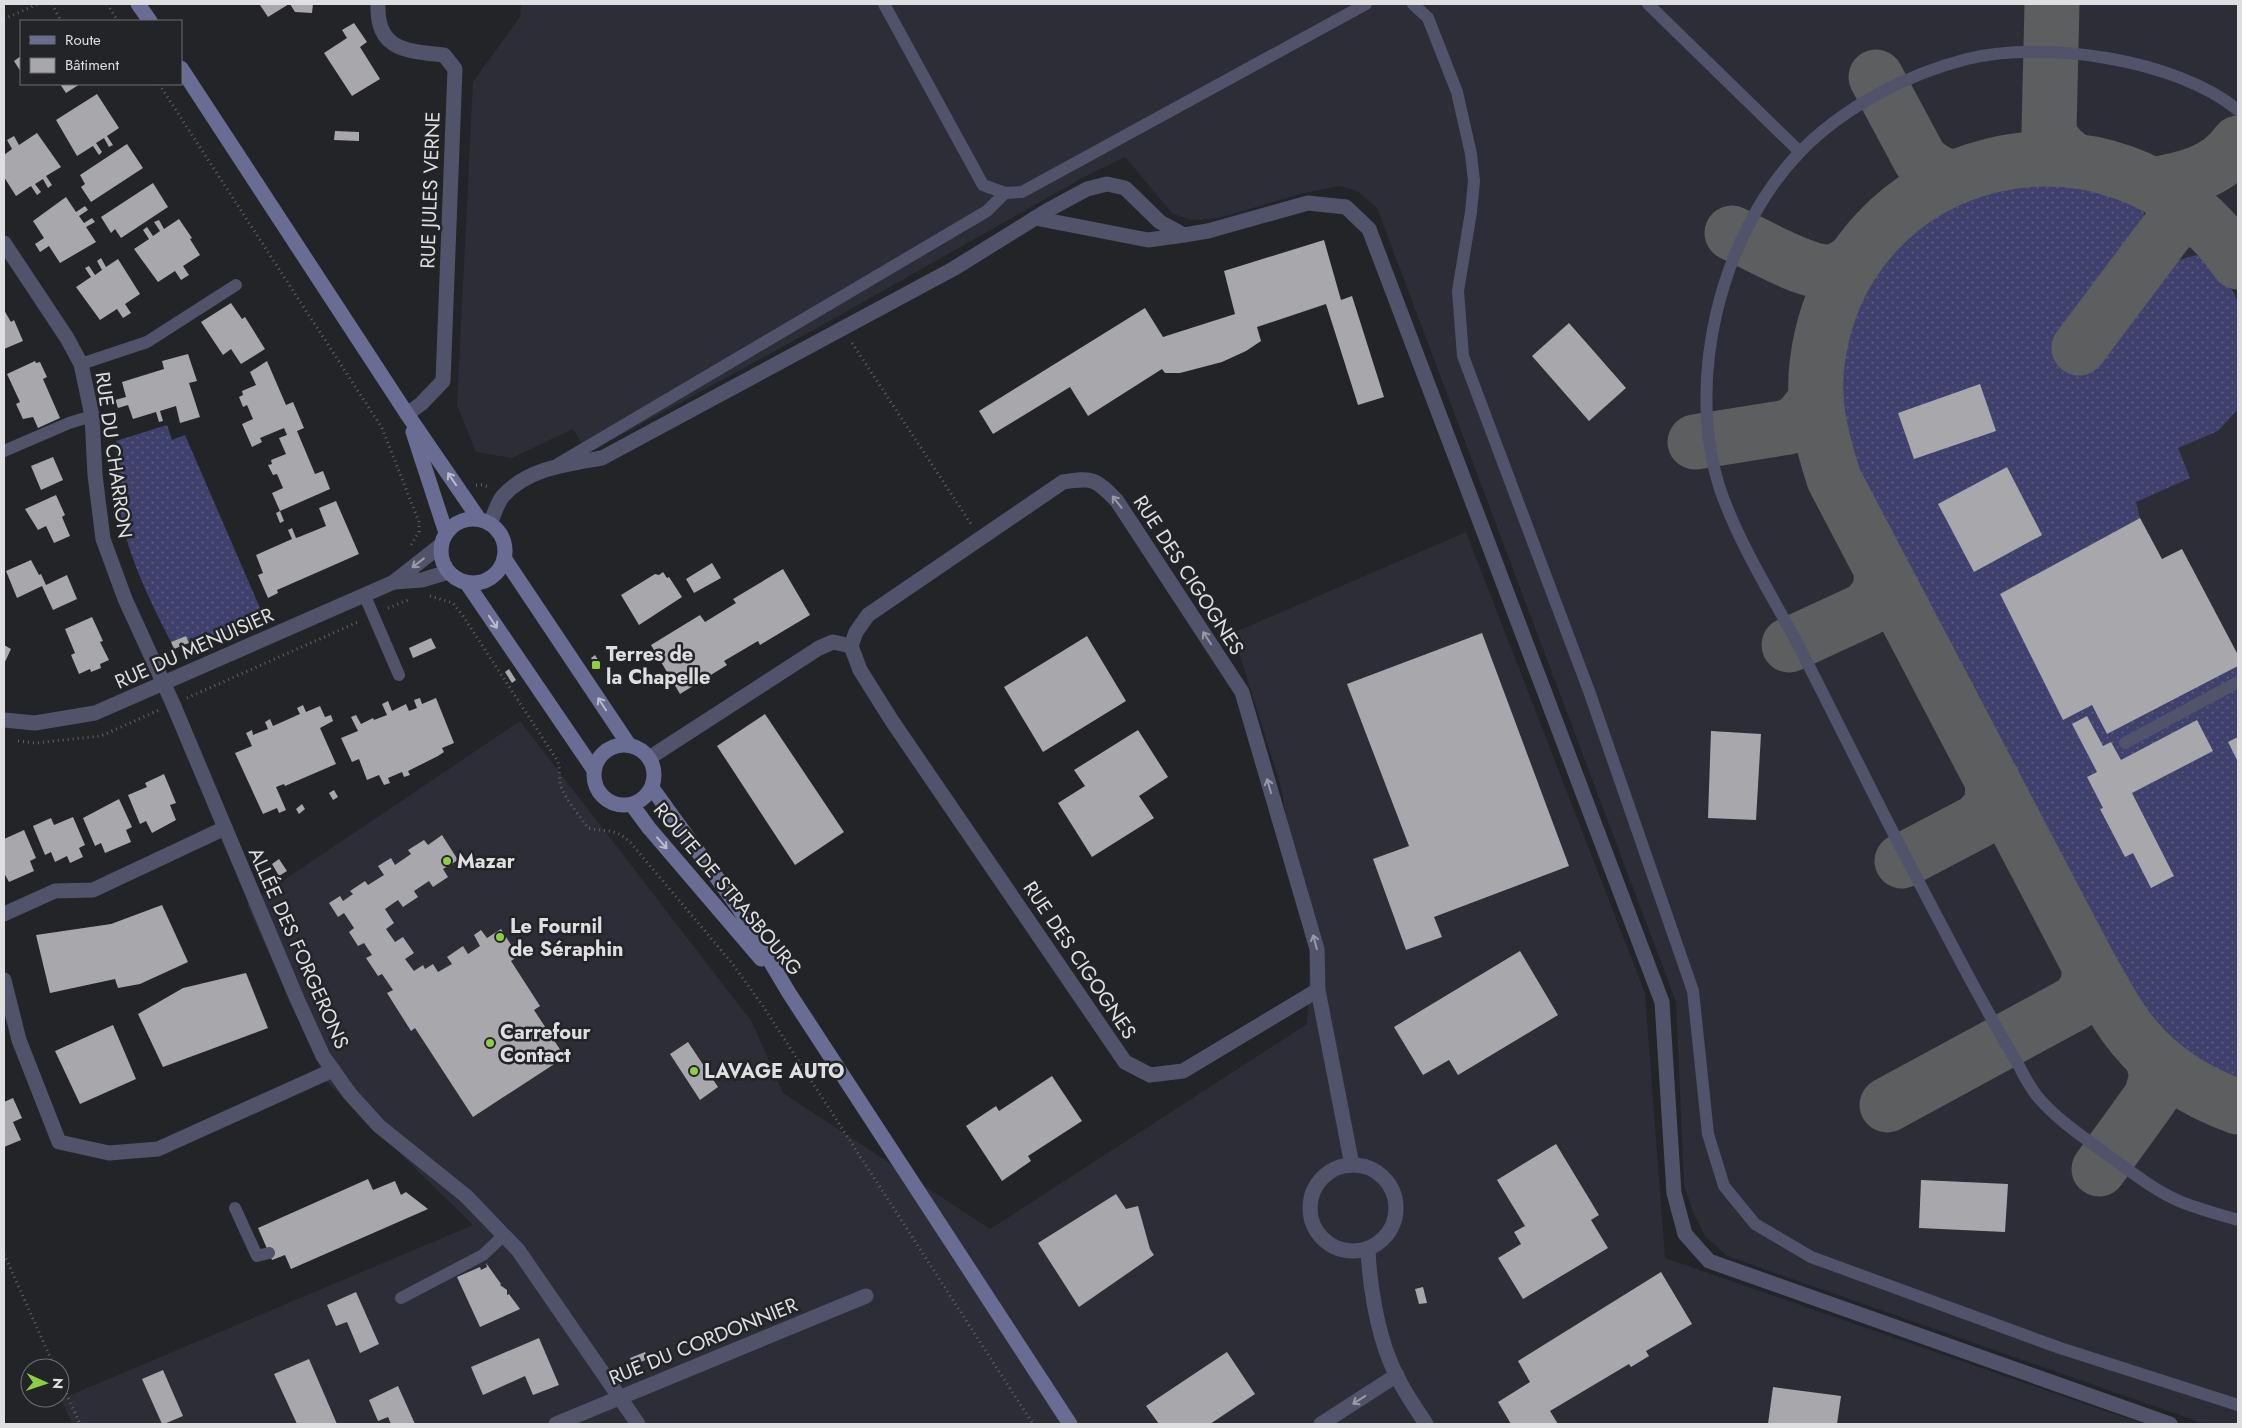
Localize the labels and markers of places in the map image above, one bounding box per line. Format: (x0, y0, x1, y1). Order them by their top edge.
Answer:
place label: Terres de la Chapelle (606, 640, 710, 692)
marker: Terres de la Chapelle (590, 659, 602, 671)
place label: Mazar (457, 847, 516, 876)
marker: Mazar (441, 855, 453, 867)
place label: Le Fournil de Séraphin (510, 912, 624, 964)
marker: Le Fournil de Séraphin (494, 931, 506, 943)
place label: Carrefour Contact (500, 1018, 592, 1070)
marker: Carrefour Contact (484, 1037, 496, 1049)
place label: LAVAGE AUTO (704, 1057, 844, 1086)
marker: LAVAGE AUTO (688, 1065, 700, 1077)

